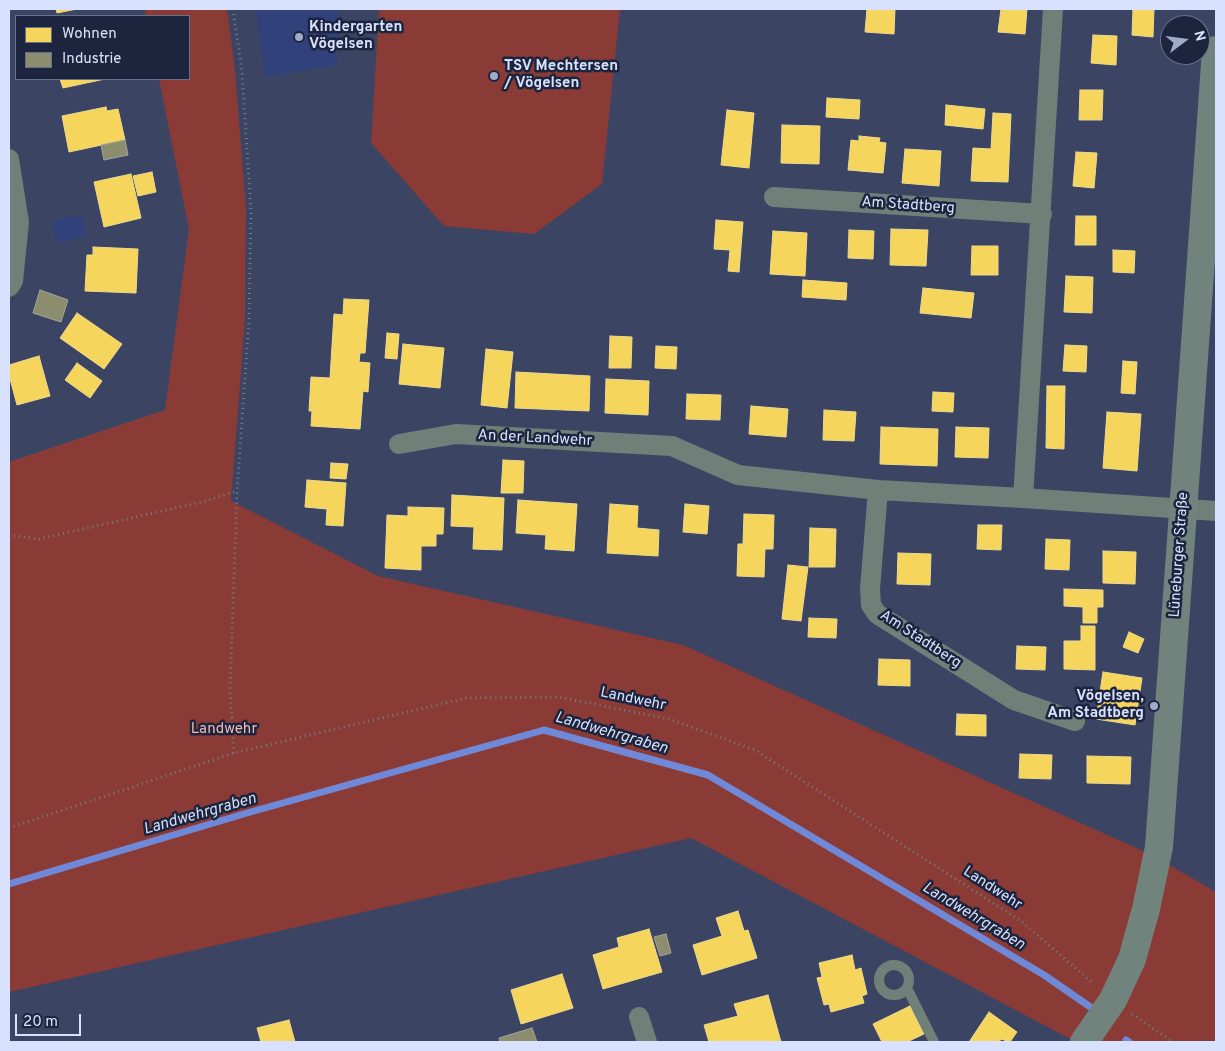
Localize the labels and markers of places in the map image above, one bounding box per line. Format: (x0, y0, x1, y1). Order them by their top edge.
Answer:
place label: Kindergarten Vögelsen (309, 19, 402, 54)
marker: Kindergarten Vögelsen (293, 31, 305, 43)
place label: TSV Mechtersen / Vögelsen (504, 58, 618, 93)
marker: TSV Mechtersen / Vögelsen (488, 70, 500, 82)
place label: Vögelsen, Am Stadtberg (1047, 688, 1144, 723)
marker: Vögelsen, Am Stadtberg (1148, 700, 1160, 712)

